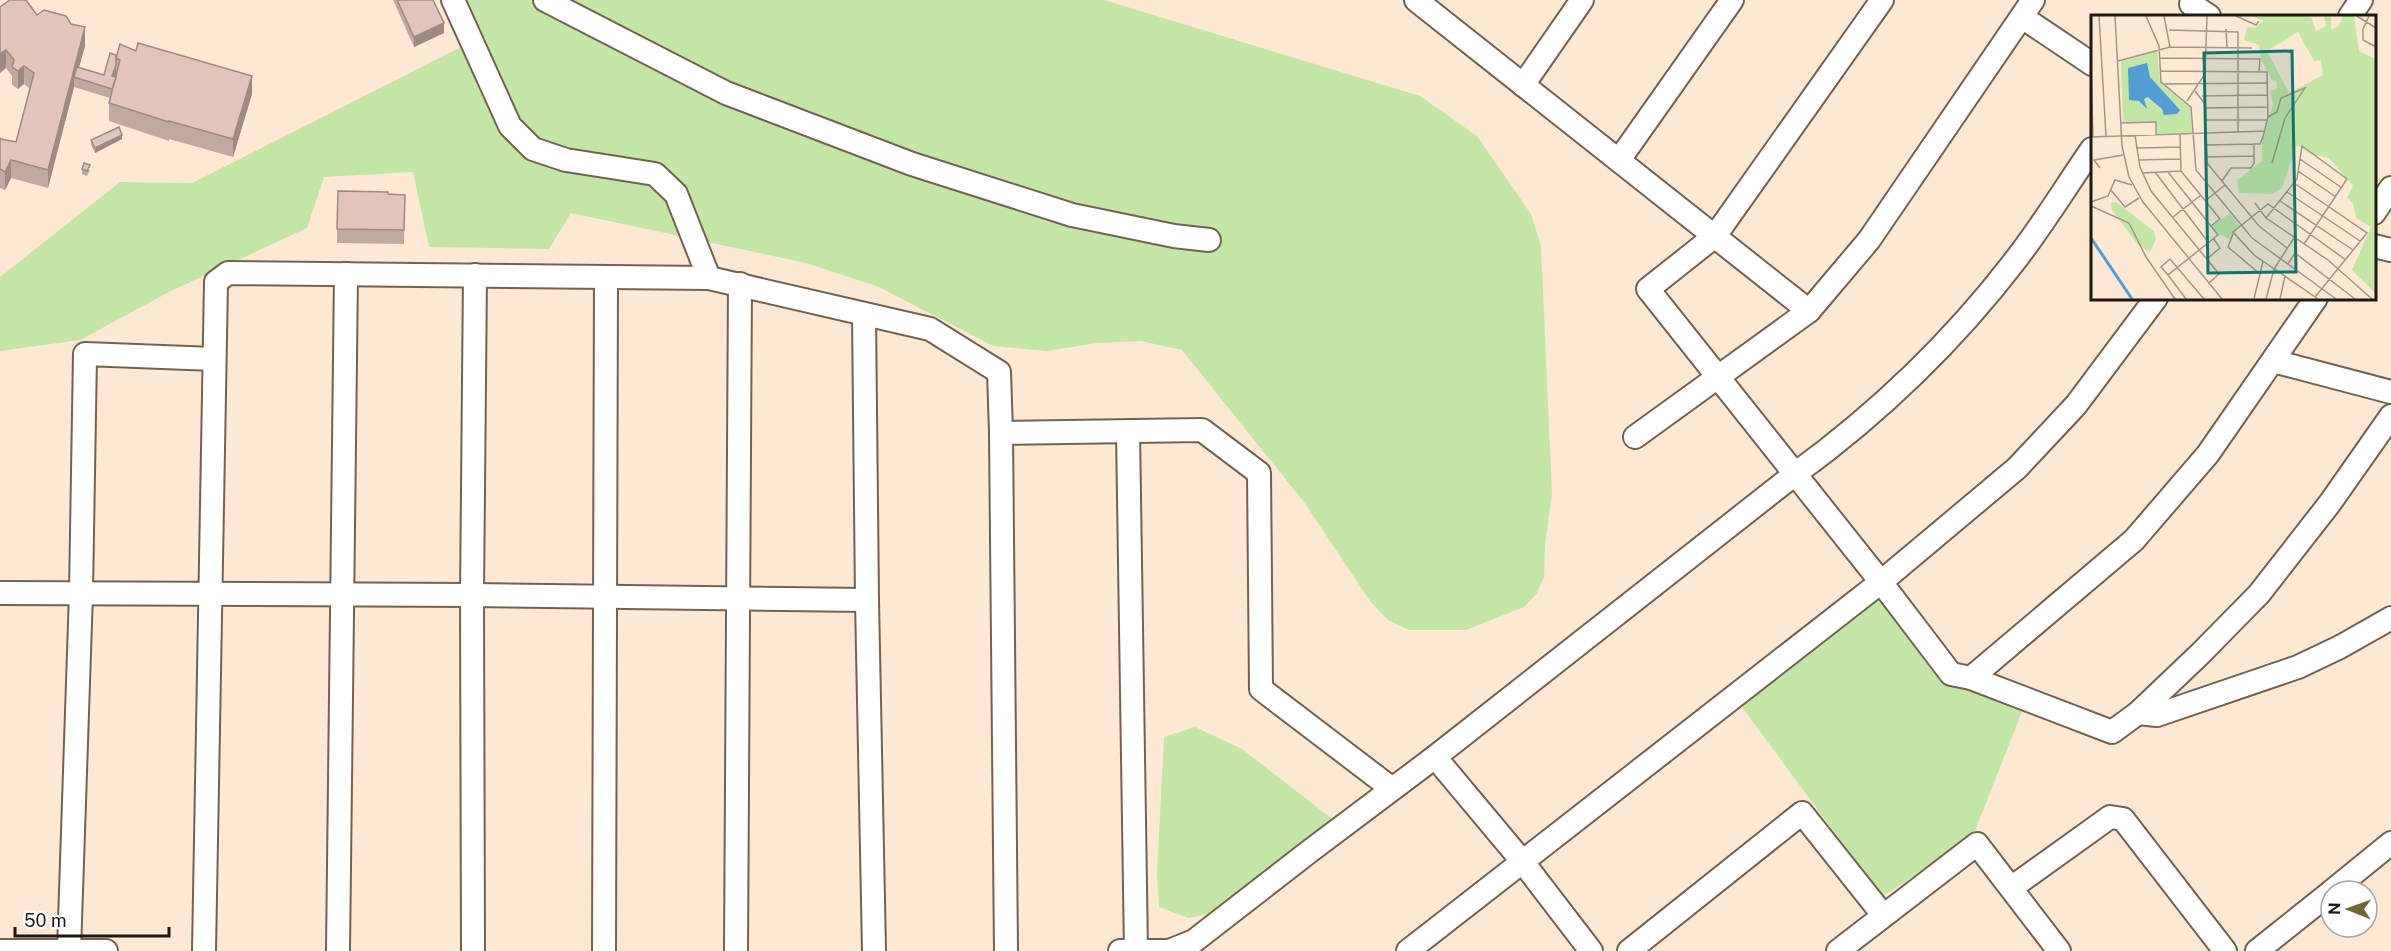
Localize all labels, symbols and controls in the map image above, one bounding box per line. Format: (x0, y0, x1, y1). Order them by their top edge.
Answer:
inset map (2091, 15, 2376, 300)
north arrow (2319, 879, 2379, 939)
scale bar (15, 900, 170, 938)
text: N (2325, 902, 2344, 915)
text: 50 m (24, 910, 67, 931)

